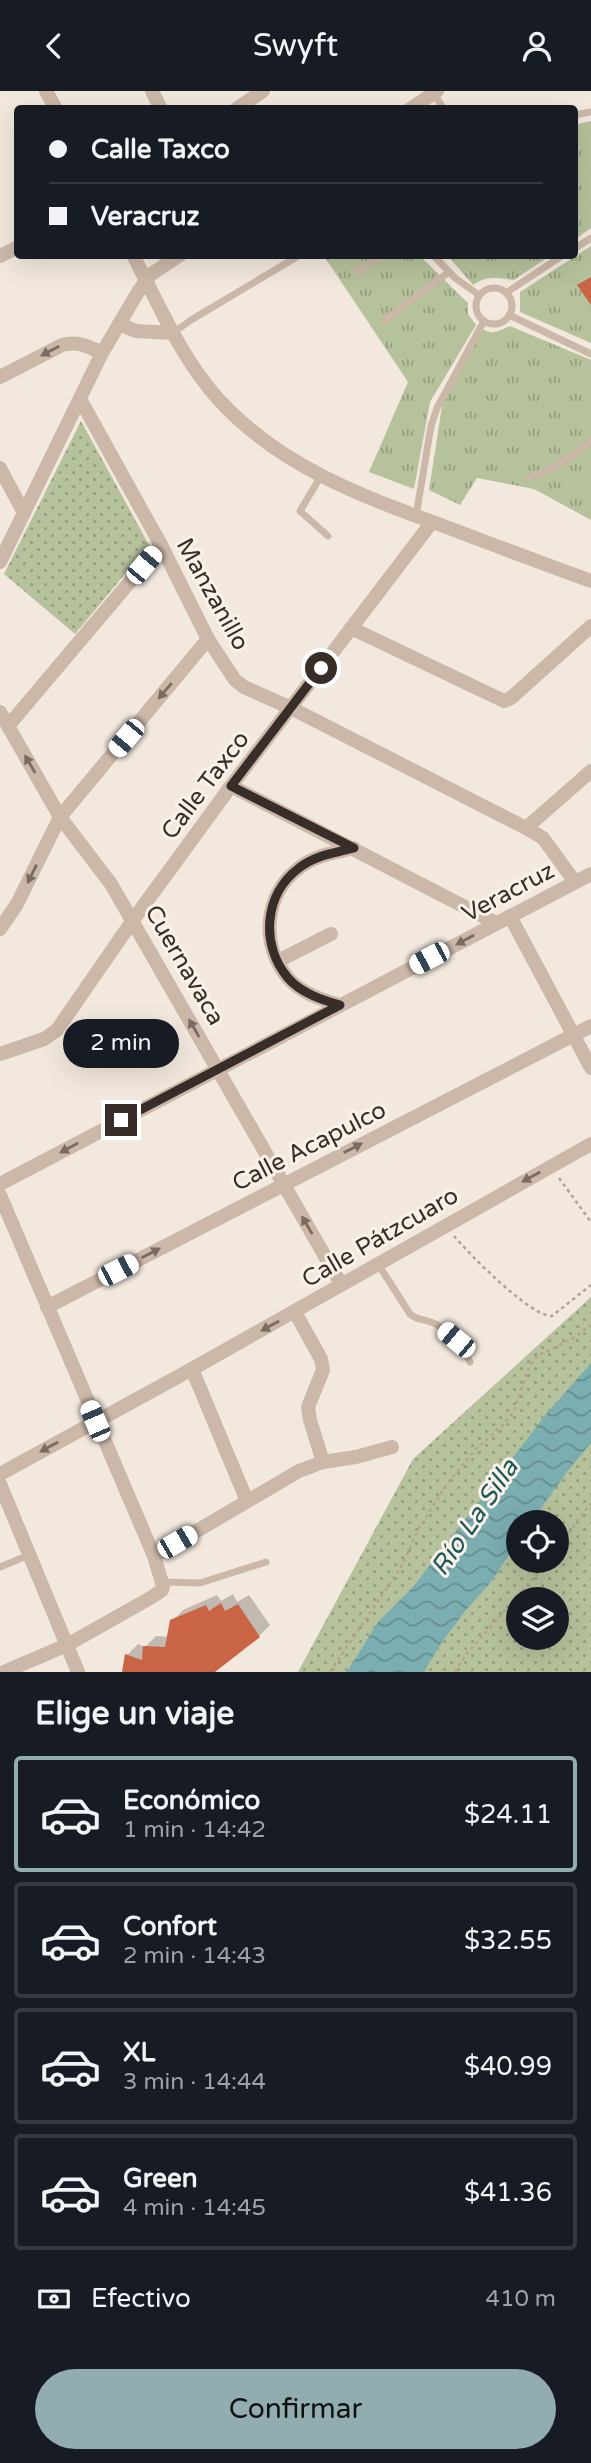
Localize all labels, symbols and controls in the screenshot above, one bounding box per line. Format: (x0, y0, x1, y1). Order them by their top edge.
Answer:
icon: back (35, 27, 73, 65)
text: Swyft (253, 27, 338, 65)
icon: person (518, 27, 556, 65)
text: Calle Taxco (91, 134, 230, 165)
text: Veracruz (91, 201, 200, 232)
one-way arrow (40, 346, 60, 357)
street label: Manzanillo (170, 533, 255, 655)
car (123, 542, 166, 588)
route start (305, 652, 337, 684)
one-way arrow (157, 682, 172, 700)
car (105, 715, 148, 761)
street label: Calle Taxco (155, 725, 256, 845)
one-way arrow (24, 755, 36, 774)
street label: Veracruz (457, 856, 559, 929)
one-way arrow (26, 864, 37, 884)
street label: Cuernavaca (138, 900, 231, 1031)
one-way arrow (455, 933, 475, 945)
car (406, 939, 453, 977)
one-way arrow (188, 1018, 200, 1037)
callout: 2 min (63, 1019, 179, 1067)
text: 2 min (90, 1029, 152, 1057)
street label: Calle Acapulco (227, 1095, 391, 1198)
route end (105, 1104, 137, 1136)
one-way arrow (59, 1142, 79, 1154)
one-way arrow (344, 1143, 364, 1155)
one-way arrow (522, 1171, 541, 1183)
street label: Calle Pátzcuaro (297, 1181, 464, 1294)
one-way arrow (301, 1216, 313, 1235)
one-way arrow (141, 1247, 161, 1258)
car (95, 1251, 142, 1289)
car (434, 1318, 479, 1362)
one-way arrow (260, 1320, 279, 1332)
car (78, 1398, 113, 1444)
one-way arrow (39, 1441, 58, 1453)
water label: Río La Silla (424, 1452, 525, 1581)
map controls (506, 1510, 569, 1650)
button: locate (506, 1510, 569, 1573)
car (154, 1522, 201, 1562)
button: layers (506, 1587, 569, 1650)
text: Elige un viaje (35, 1695, 234, 1733)
icon: car (39, 1783, 102, 1846)
text: Económico (123, 1785, 260, 1816)
text: $24.11 (464, 1799, 552, 1830)
text: 1 min · 14:42 (123, 1816, 266, 1844)
icon: car (39, 1909, 102, 1972)
text: Confort (123, 1911, 217, 1942)
text: $32.55 (464, 1925, 552, 1956)
text: 2 min · 14:43 (123, 1942, 266, 1970)
icon: car (39, 2035, 102, 2098)
text: XL (123, 2037, 155, 2068)
text: $40.99 (464, 2051, 552, 2082)
text: 3 min · 14:44 (123, 2068, 266, 2096)
icon: car (39, 2161, 102, 2224)
text: Green (123, 2163, 198, 2194)
text: $41.36 (464, 2177, 552, 2208)
text: 4 min · 14:45 (123, 2194, 266, 2222)
icon: cash (35, 2280, 73, 2318)
text: Efectivo (91, 2283, 191, 2314)
text: 410 m (486, 2285, 556, 2313)
button: Confirmar (35, 2369, 556, 2449)

